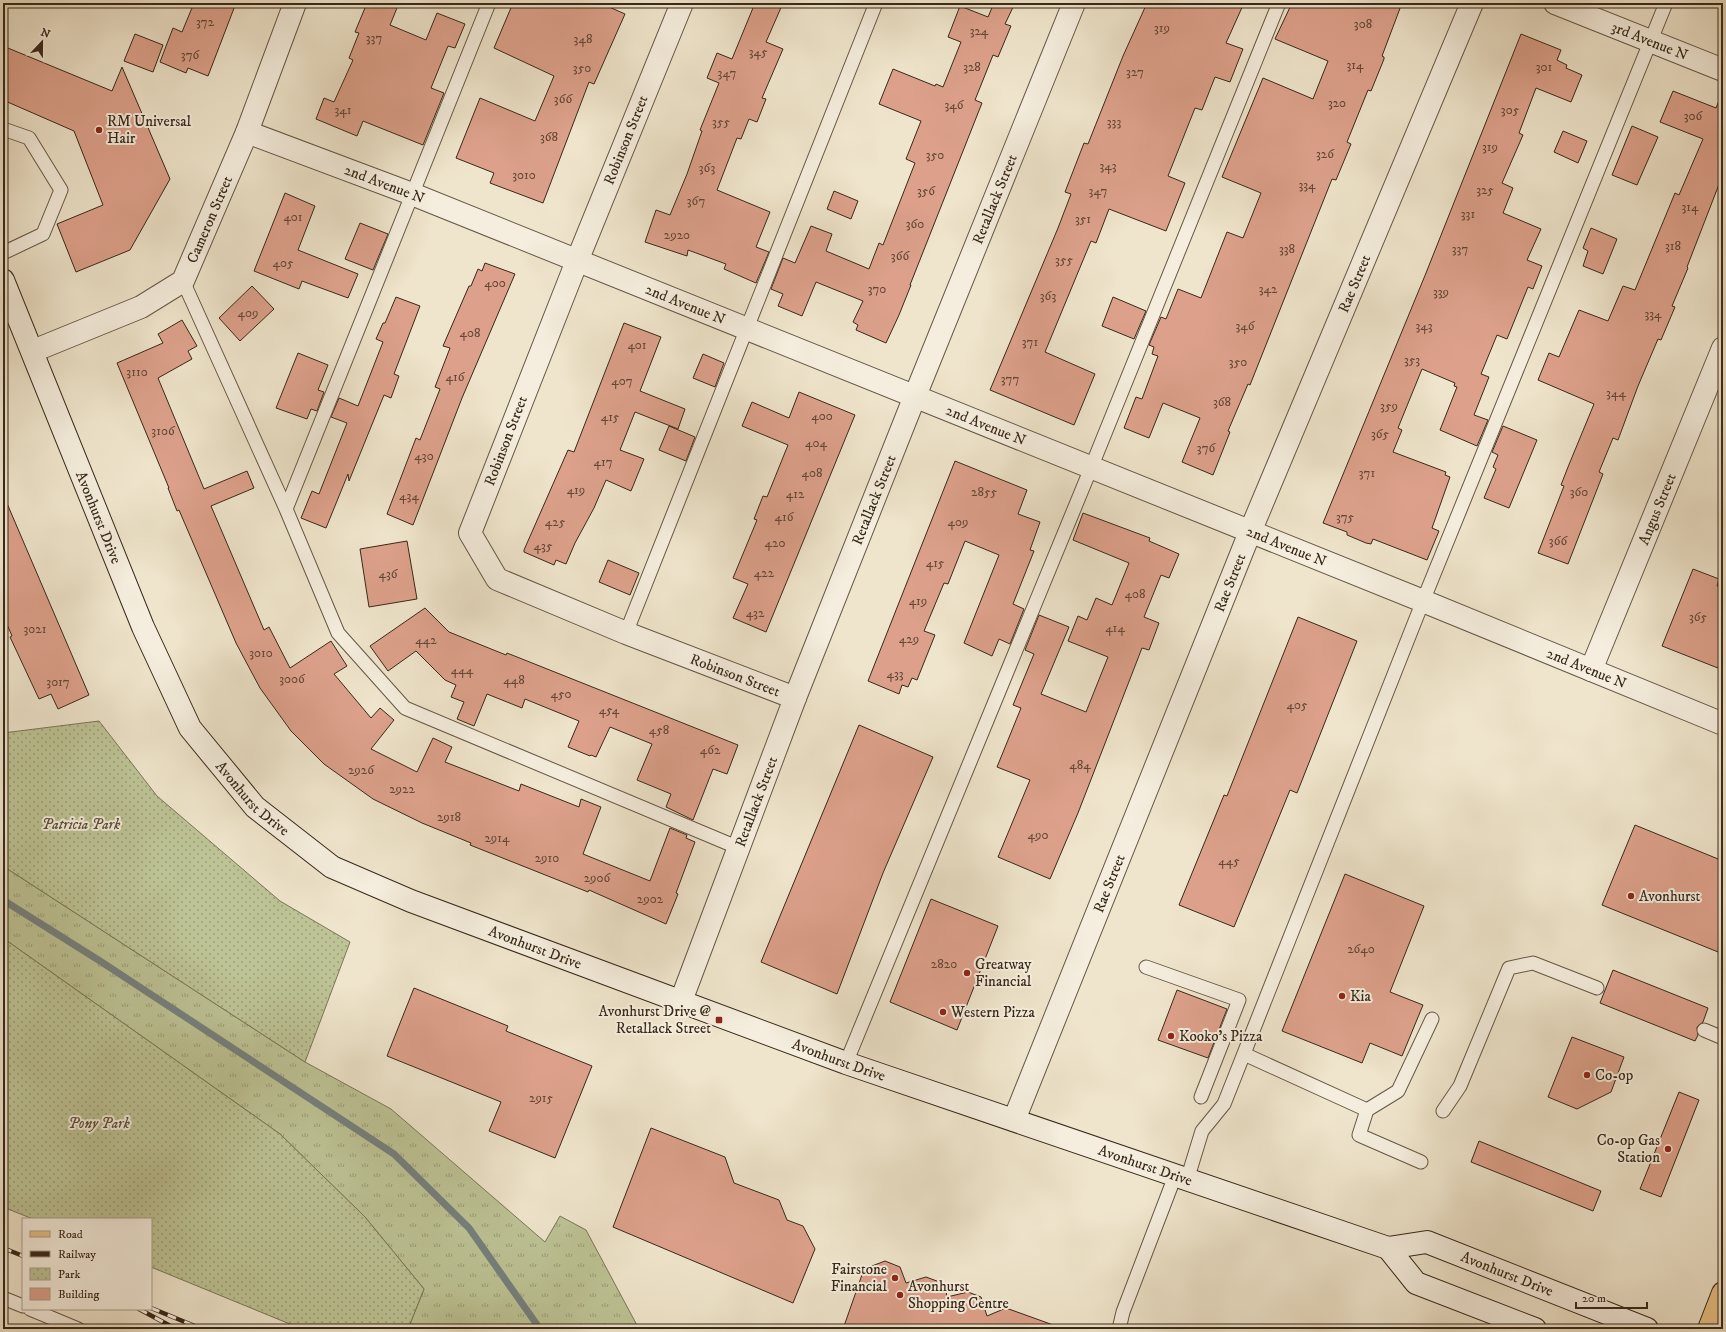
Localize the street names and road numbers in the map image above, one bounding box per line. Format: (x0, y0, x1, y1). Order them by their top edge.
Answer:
street label: 3rd Avenue N (1609, 17, 1691, 65)
street label: Robinson Street (599, 92, 653, 187)
street label: Retallack Street (968, 151, 1021, 247)
street label: 2nd Avenue N (342, 160, 428, 208)
street label: Cameron Street (182, 173, 237, 266)
street label: Rae Street (1334, 251, 1375, 316)
street label: 2nd Avenue N (643, 279, 728, 329)
street label: Robinson Street (480, 393, 532, 489)
street label: 2nd Avenue N (943, 400, 1029, 450)
street label: Retallack Street (847, 452, 900, 548)
street label: Avonhurst Drive (72, 468, 126, 566)
street label: Angus Street (1634, 470, 1680, 548)
street label: 2nd Avenue N (1244, 521, 1329, 571)
street label: Rae Street (1209, 550, 1250, 615)
street label: 2nd Avenue N (1544, 643, 1629, 693)
street label: Robinson Street (687, 649, 783, 701)
street label: Retallack Street (730, 753, 782, 850)
street label: Avonhurst Drive (211, 757, 293, 840)
street label: Rae Street (1089, 851, 1129, 915)
street label: Avonhurst Drive (486, 921, 584, 973)
street label: Avonhurst Drive (790, 1034, 888, 1085)
street label: Avonhurst Drive (1096, 1140, 1195, 1190)
street label: Avonhurst Drive (1458, 1247, 1556, 1301)

